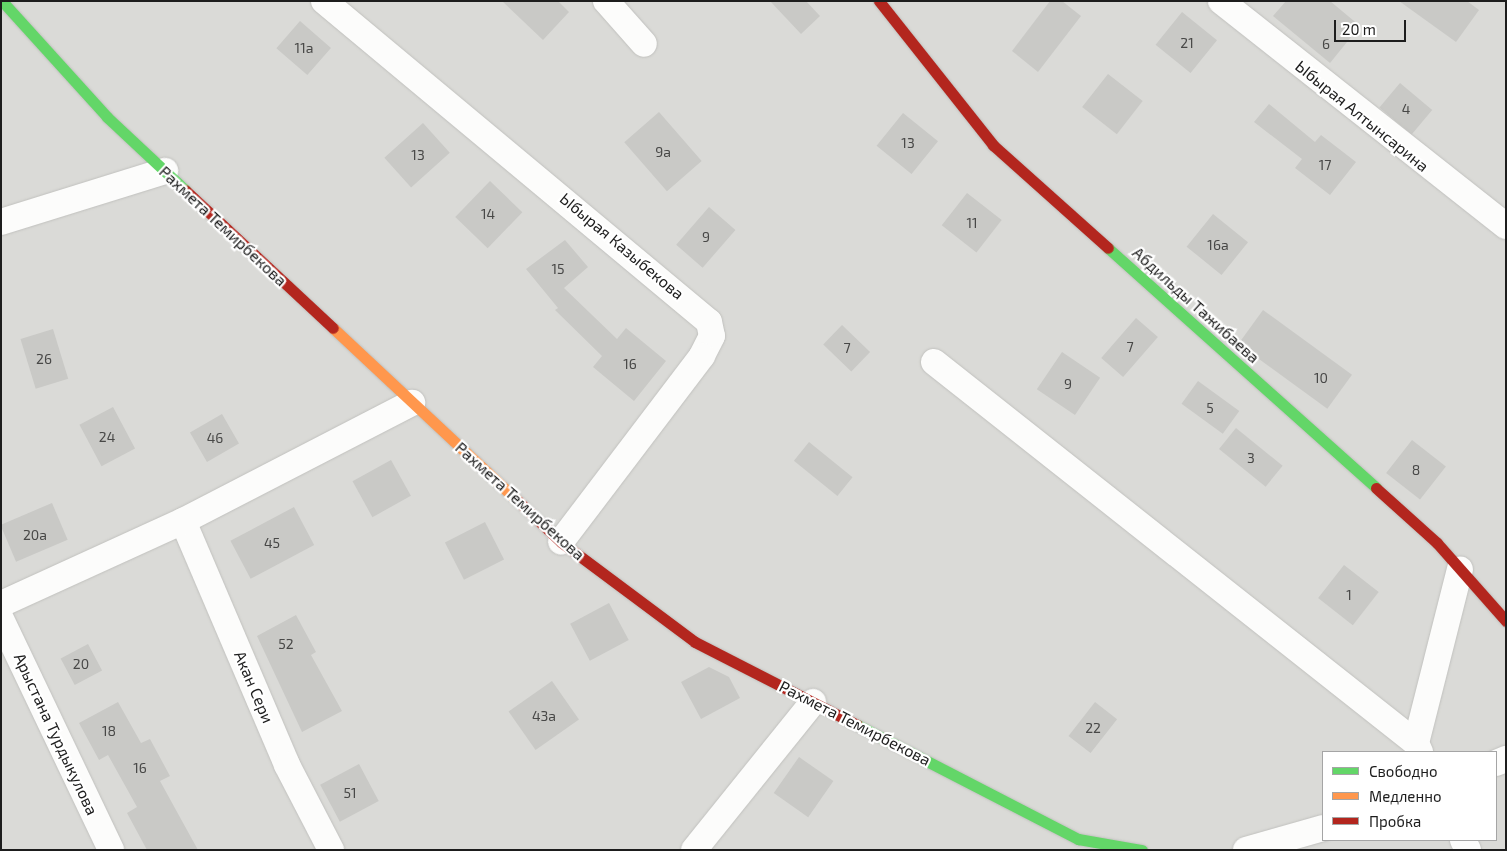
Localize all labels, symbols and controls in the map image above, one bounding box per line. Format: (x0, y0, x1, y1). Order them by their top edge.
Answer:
scale bar (1337, 10, 1410, 42)
text: 20 m (1342, 20, 1376, 38)
house number: 21 (1180, 35, 1194, 51)
house number: 6 (1322, 36, 1330, 52)
house number: 11а (295, 40, 313, 56)
street label: Ыбырая Алтынсарина (1292, 56, 1432, 176)
house number: 4 (1402, 101, 1410, 117)
house number: 13 (901, 135, 915, 151)
house number: 9а (655, 144, 671, 160)
house number: 13 (411, 147, 425, 163)
house number: 17 (1319, 157, 1331, 173)
street label: Рахмета Темирбекова (155, 162, 291, 290)
street label: Ыбырая Казыбекова (556, 189, 688, 303)
house number: 14 (481, 206, 495, 222)
house number: 11 (966, 215, 978, 231)
house number: 9 (702, 229, 710, 245)
house number: 16а (1207, 237, 1229, 253)
street label: Абдильды Тажибаева (1129, 243, 1263, 367)
house number: 15 (551, 261, 565, 277)
house number: 7 (1126, 339, 1134, 355)
house number: 7 (843, 340, 851, 356)
house number: 26 (36, 351, 52, 367)
house number: 16 (623, 356, 637, 372)
house number: 10 (1314, 370, 1328, 386)
house number: 9 (1064, 376, 1072, 392)
house number: 5 (1206, 400, 1214, 416)
house number: 24 (99, 429, 115, 445)
house number: 46 (207, 430, 223, 446)
street label: Рахмета Темирбекова (451, 438, 589, 564)
house number: 3 (1247, 450, 1255, 466)
house number: 8 (1412, 462, 1420, 478)
house number: 20а (23, 527, 47, 543)
house number: 45 (264, 535, 280, 551)
house number: 1 (1346, 587, 1352, 603)
house number: 52 (278, 636, 294, 652)
street label: Акан Сери (230, 648, 278, 726)
street label: Арыстана Турдыкулова (10, 650, 102, 818)
house number: 20 (73, 656, 89, 672)
street label: Рахмета Темирбекова (776, 676, 934, 770)
house number: 43а (532, 708, 556, 724)
house number: 22 (1085, 720, 1101, 736)
house number: 18 (102, 723, 116, 739)
legend (1322, 751, 1497, 841)
house number: 16 (133, 760, 147, 776)
text: Свободно (1369, 762, 1438, 780)
house number: 51 (343, 785, 357, 801)
text: Медленно (1369, 787, 1442, 805)
text: Пробка (1369, 812, 1421, 830)

